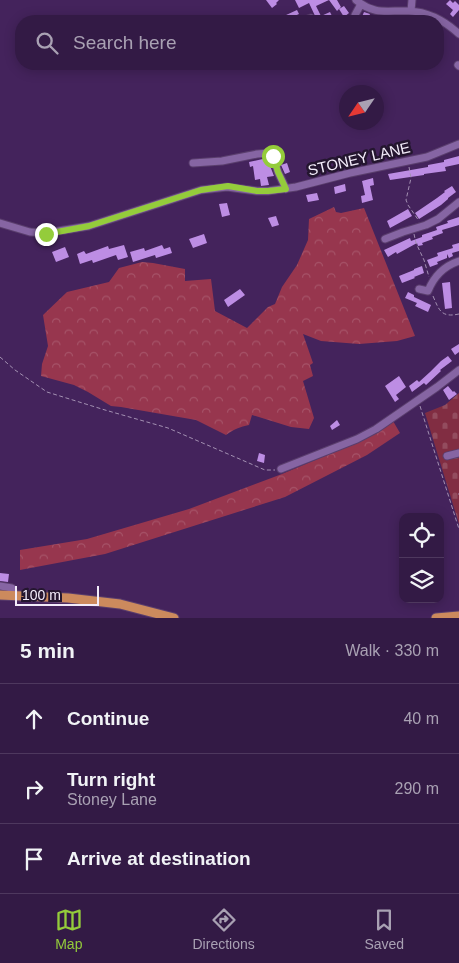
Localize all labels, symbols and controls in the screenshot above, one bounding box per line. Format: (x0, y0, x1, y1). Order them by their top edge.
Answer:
search box (15, 15, 444, 70)
icon: search (33, 29, 61, 57)
text: Search here (73, 32, 177, 53)
north arrow (339, 85, 384, 130)
street label: STONEY LANE (306, 138, 412, 179)
route start (262, 145, 285, 168)
route end (35, 223, 58, 246)
map controls (399, 513, 444, 603)
button: locate (399, 513, 444, 558)
button: layers (399, 558, 444, 603)
scale bar (15, 583, 99, 606)
text: 100 m (22, 587, 61, 603)
text: 5 min (20, 639, 75, 662)
text: Walk · 330 m (345, 642, 439, 659)
icon: ahead (20, 705, 48, 733)
text: Continue (67, 708, 149, 729)
text: 40 m (403, 710, 439, 727)
text: Turn right (67, 769, 155, 790)
icon: right (20, 775, 48, 803)
text: 290 m (395, 780, 439, 797)
text: Stoney Lane (67, 791, 157, 808)
icon: arrive (20, 845, 48, 873)
text: Arrive at destination (67, 848, 251, 869)
tab: Map (55, 906, 83, 952)
tab: Directions (193, 906, 255, 952)
tab: Saved (364, 906, 404, 952)

